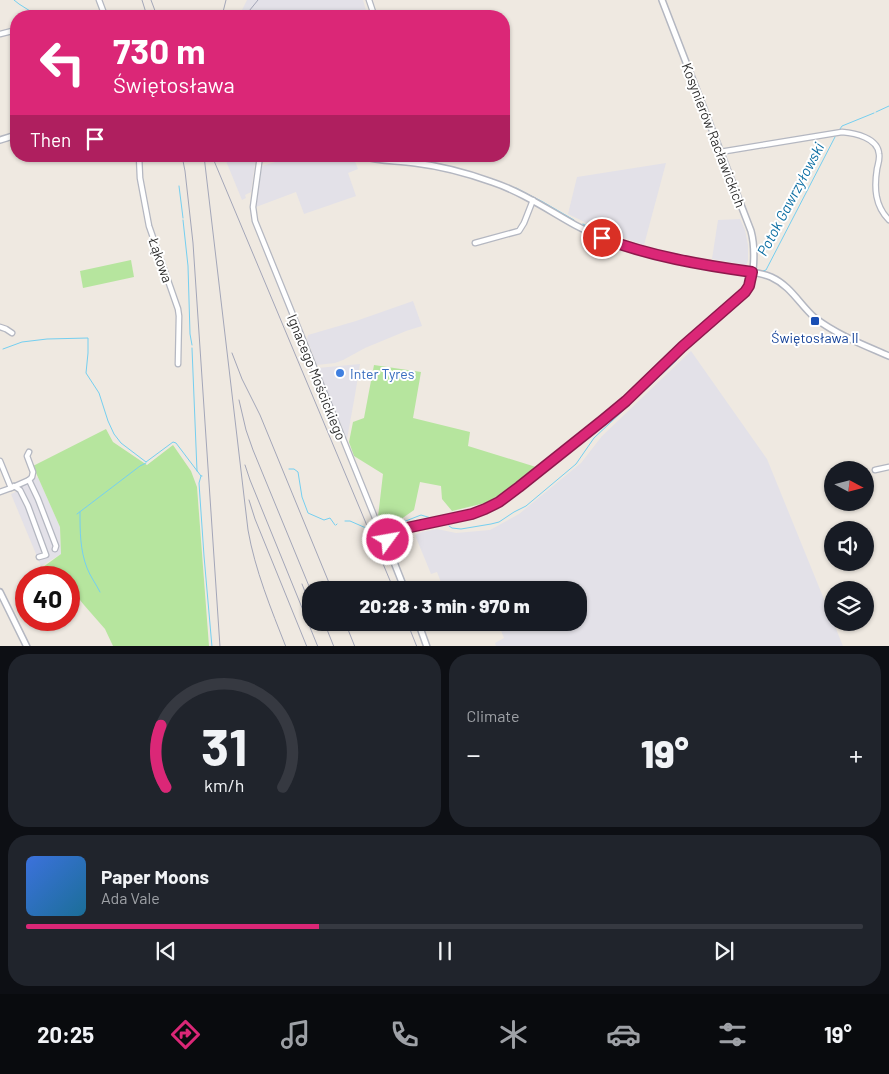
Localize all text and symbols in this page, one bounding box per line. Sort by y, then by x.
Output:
text: 730 m [113,29,205,71]
icon: left [30,30,95,95]
street label: Kosynierów Racławickich [679,60,749,210]
text: Świętosława [113,71,235,97]
icon: arrive [81,125,109,153]
text: Then [30,128,71,151]
water label: Potok Gawrzyłowski [753,139,828,259]
pin [581,217,623,259]
icon: arrive [588,224,616,252]
street label: Łąkowa [145,234,177,285]
street label: Ignacego Mościckiego [284,312,350,442]
marker: Świętosława II [809,315,821,327]
place label: Świętosława II [771,329,859,346]
place label: Inter Tyres [350,365,415,382]
marker: Inter Tyres [334,367,346,379]
north arrow [824,461,874,511]
map controls [824,461,874,631]
position arrow [361,513,413,565]
button: sound [824,521,874,571]
speed limit sign: 40 [15,566,80,631]
button: layers [824,581,874,631]
text: 20:28 · 3 min · 970 m [359,594,530,617]
text: Climate [467,706,519,725]
text: 31 [201,714,247,776]
text: 19° [641,730,689,776]
text: − [467,737,481,771]
text: + [849,737,863,771]
text: km/h [204,774,244,796]
text: Paper Moons [101,865,209,888]
text: Ada Vale [101,888,160,907]
icon: previous [152,937,180,965]
icon: pause [431,937,459,965]
icon: next [710,937,738,965]
icon: directions [168,1017,203,1052]
icon: music [278,1017,313,1052]
icon: phone [387,1017,422,1052]
icon: climate [496,1017,531,1052]
icon: car [606,1017,641,1052]
icon: filters [715,1017,750,1052]
text: 20:25 [37,1021,94,1047]
text: 19° [824,1021,852,1047]

